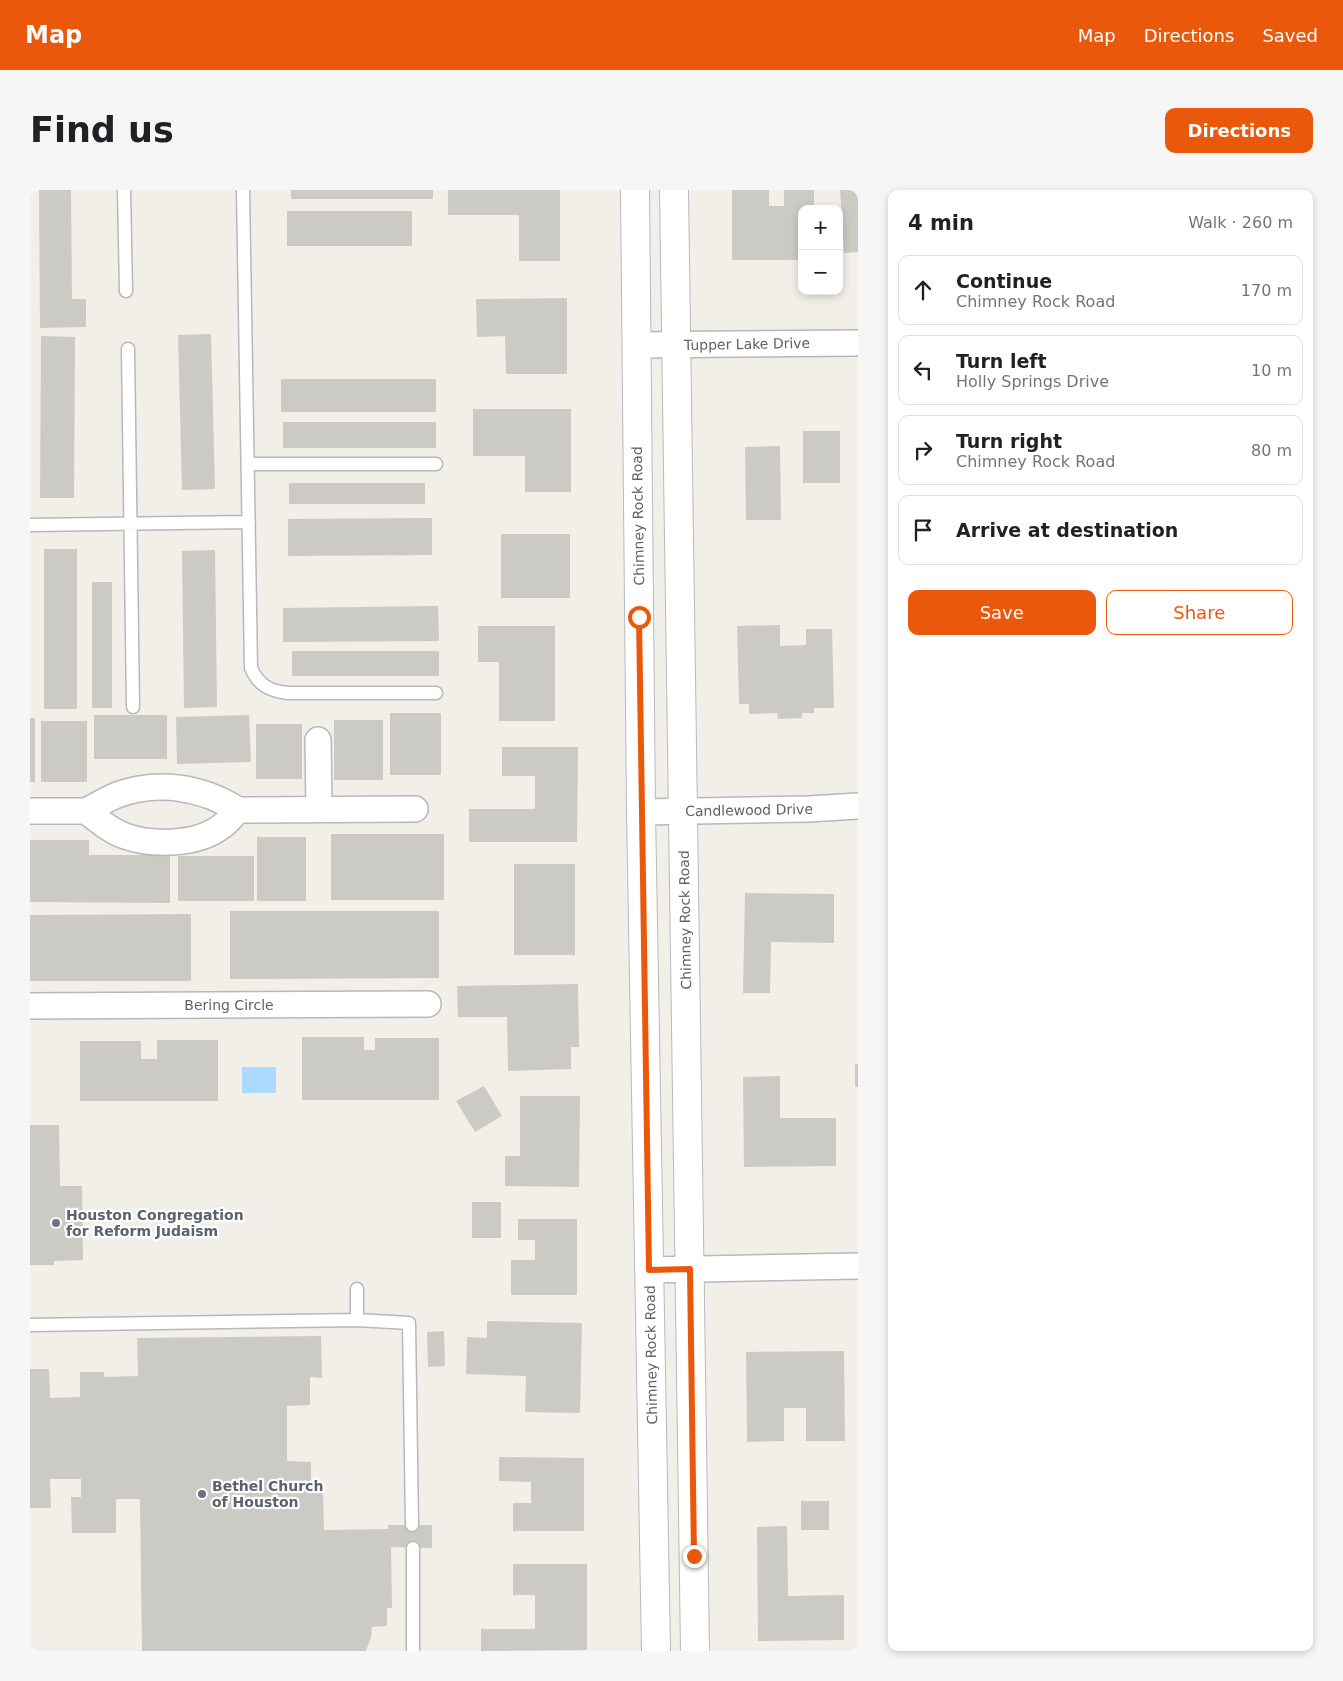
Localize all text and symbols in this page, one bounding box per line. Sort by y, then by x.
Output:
text: Map [25,21,82,49]
text: Map [1078,25,1116,46]
text: Directions [1144,25,1234,46]
text: Saved [1262,25,1318,46]
button: Directions [1165,108,1313,153]
text: Find us [30,110,174,150]
map controls [798,205,843,295]
button: + [798,205,843,250]
text: 4 min [908,211,974,235]
text: Walk · 260 m [1188,213,1293,232]
button: − [798,250,843,295]
text: Continue [956,270,1052,292]
icon: ahead [909,276,937,304]
text: 170 m [1241,281,1292,300]
text: Chimney Rock Road [956,292,1115,311]
street label: Tupper Lake Drive [683,335,810,353]
text: Turn left [956,350,1047,372]
icon: left [909,356,937,384]
text: 10 m [1251,361,1292,380]
text: Holly Springs Drive [956,372,1109,391]
text: Turn right [956,430,1062,452]
icon: right [909,436,937,464]
text: 80 m [1251,441,1292,460]
street label: Chimney Rock Road [629,446,647,586]
text: Chimney Rock Road [956,452,1115,471]
icon: arrive [909,516,937,544]
text: Arrive at destination [956,519,1178,541]
button: Save [908,590,1096,635]
button: Share [1106,590,1293,635]
route start [628,606,651,629]
street label: Candlewood Drive [685,801,813,819]
street label: Chimney Rock Road [676,850,694,990]
street label: Bering Circle [184,997,274,1013]
place label: Houston Congregation for Reform Judaism [66,1207,244,1239]
marker: Houston Congregation for Reform Judaism [50,1217,62,1229]
street label: Chimney Rock Road [642,1285,660,1425]
place label: Bethel Church of Houston [212,1478,323,1510]
marker: Bethel Church of Houston [196,1488,208,1500]
route end [683,1545,706,1568]

